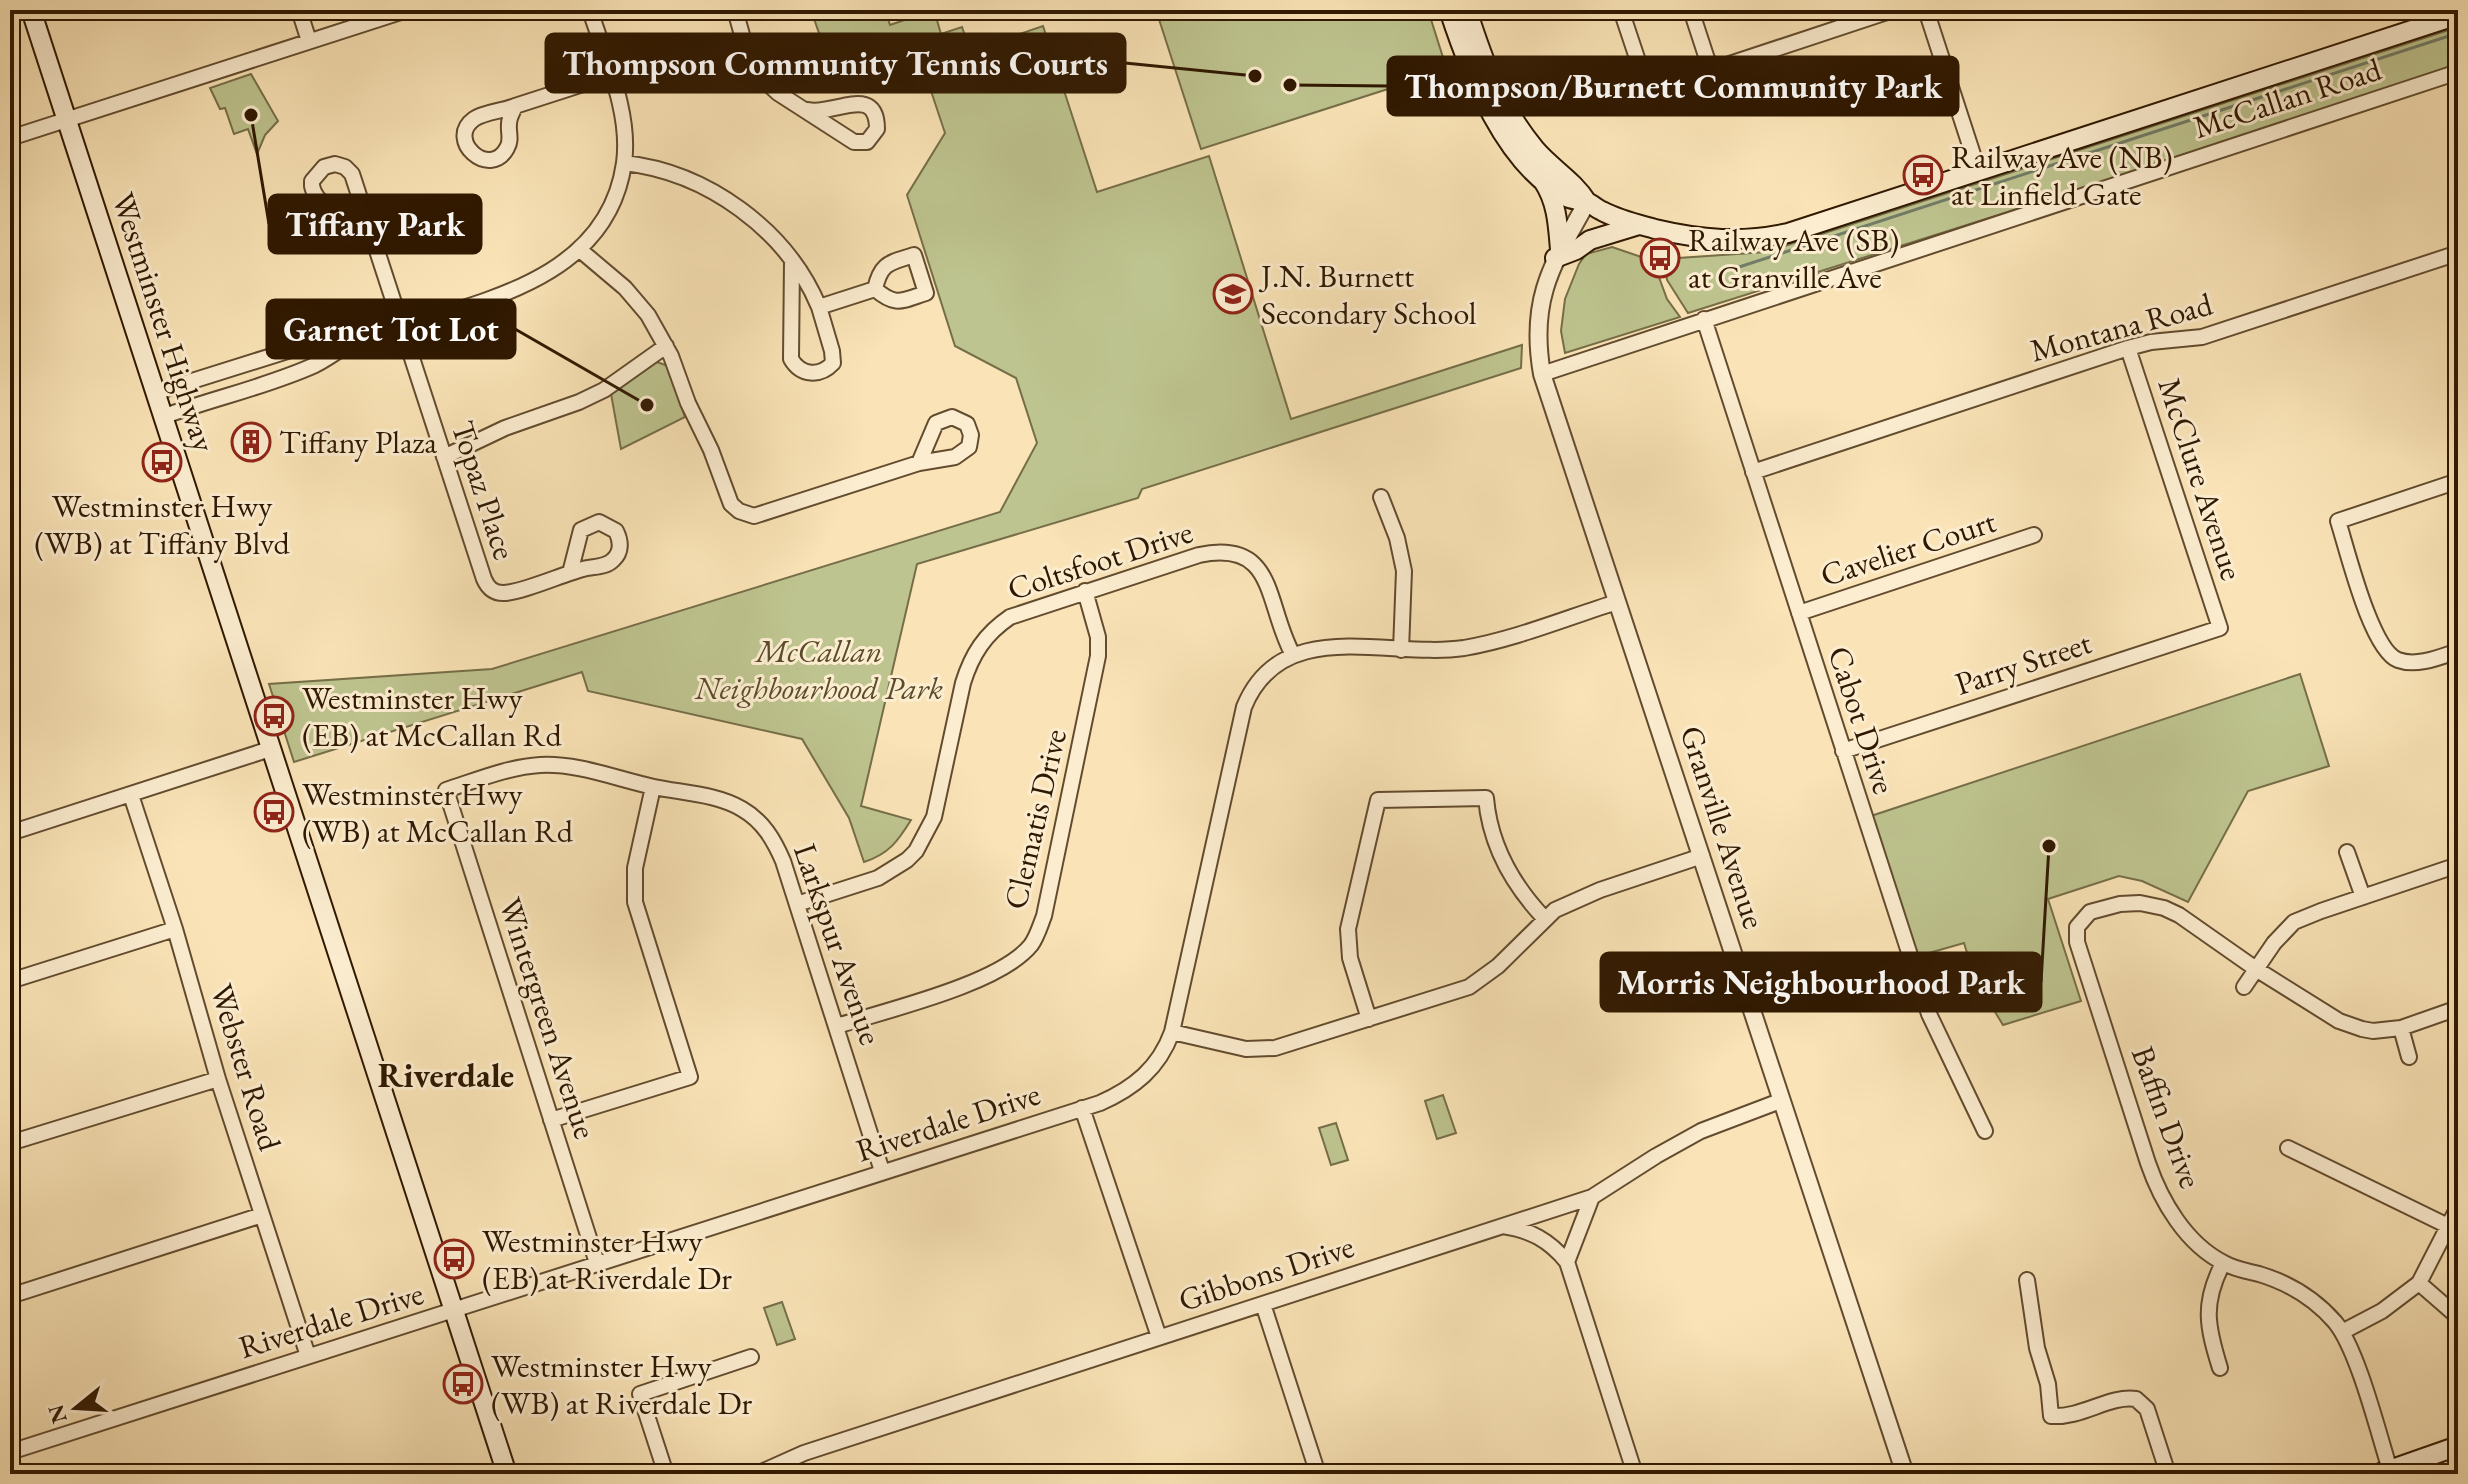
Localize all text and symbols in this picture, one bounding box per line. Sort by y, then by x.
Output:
callout: Thompson Community Tennis Courts [546,34,1125,92]
text: Thompson Community Tennis Courts [562,41,1108,85]
street label: McCallan Road [2188,48,2387,148]
callout: Thompson/Burnett Community Park [1388,57,1958,115]
text: Thompson/Burnett Community Park [1404,64,1942,108]
place label: Railway Ave (NB) at Linfield Gate [1951,136,2173,215]
bus stop icon: Railway Ave (NB) at Linfield Gate [1902,154,1944,196]
street label: Westminster Highway [102,187,226,458]
callout: Tiffany Park [269,195,481,253]
text: Tiffany Park [285,202,465,246]
place label: Railway Ave (SB) at Granville Ave [1688,219,1899,298]
bus stop icon: Railway Ave (SB) at Granville Ave [1639,237,1681,279]
place label: J.N. Burnett Secondary School [1258,255,1477,334]
school or university icon: J.N. Burnett Secondary School [1212,273,1254,315]
street label: Montana Road [2025,282,2217,371]
callout: Garnet Tot Lot [267,300,515,358]
text: Garnet Tot Lot [283,307,499,351]
street label: McClure Avenue [2149,373,2253,585]
street label: Topaz Place [442,415,526,565]
building icon: Tiffany Plaza [230,421,272,463]
place label: Tiffany Plaza [279,421,437,463]
bus stop icon: Westminster Hwy (WB) at Tiffany Blvd [141,441,183,483]
place label: Westminster Hwy (WB) at Tiffany Blvd [34,485,291,564]
street label: Cavelier Court [1815,500,2001,596]
street label: Coltsfoot Drive [1002,510,1198,610]
street label: Parry Street [1949,621,2097,705]
park label: McCallan Neighbourhood Park [694,630,944,709]
street label: Cabot Drive [1818,641,1906,799]
place label: Westminster Hwy (EB) at McCallan Rd [302,677,563,756]
bus stop icon: Westminster Hwy (EB) at McCallan Rd [253,695,295,737]
street label: Granville Avenue [1670,720,1776,934]
street label: Clematis Drive [994,725,1076,913]
place label: Westminster Hwy (WB) at McCallan Rd [302,773,574,852]
bus stop icon: Westminster Hwy (WB) at McCallan Rd [253,791,295,833]
street label: Larkspur Avenue [784,838,892,1050]
street label: Wintergreen Avenue [489,892,607,1144]
callout: Morris Neighbourhood Park [1601,953,2041,1011]
text: Morris Neighbourhood Park [1617,960,2026,1004]
street label: Webster Road [201,979,291,1156]
street label: Baffin Drive [2122,1040,2212,1194]
district label: Riverdale [378,1053,514,1097]
street label: Riverdale Drive [851,1073,1045,1171]
place label: Westminster Hwy (EB) at Riverdale Dr [482,1220,732,1299]
street label: Gibbons Drive [1173,1225,1359,1321]
bus stop icon: Westminster Hwy (EB) at Riverdale Dr [433,1238,475,1280]
street label: Riverdale Drive [234,1272,428,1368]
place label: Westminster Hwy (WB) at Riverdale Dr [491,1345,753,1424]
bus stop icon: Westminster Hwy (WB) at Riverdale Dr [442,1363,484,1405]
north arrow [36,1368,116,1448]
text: N [41,1401,74,1427]

